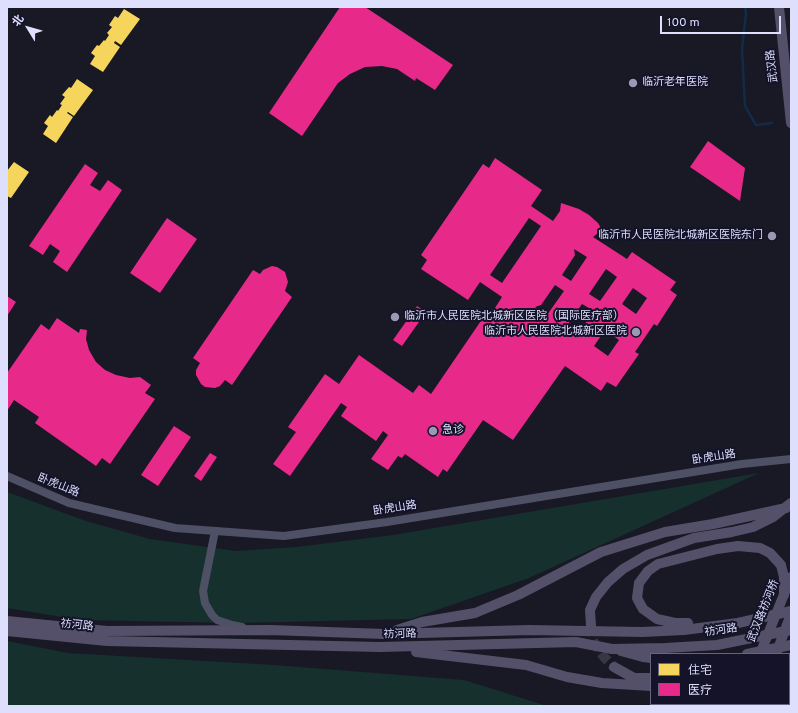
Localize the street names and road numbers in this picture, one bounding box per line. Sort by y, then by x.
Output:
street label: 武汉路 [765,49,781,83]
street label: 卧虎山路 [691,448,737,468]
street label: 卧虎山路 [35,472,81,500]
street label: 卧虎山路 [372,499,418,519]
street label: 武汉路祊河桥 [746,578,782,644]
street label: 祊河路 [60,618,94,634]
street label: 祊河路 [704,622,738,640]
street label: 祊河路 [383,628,417,642]

